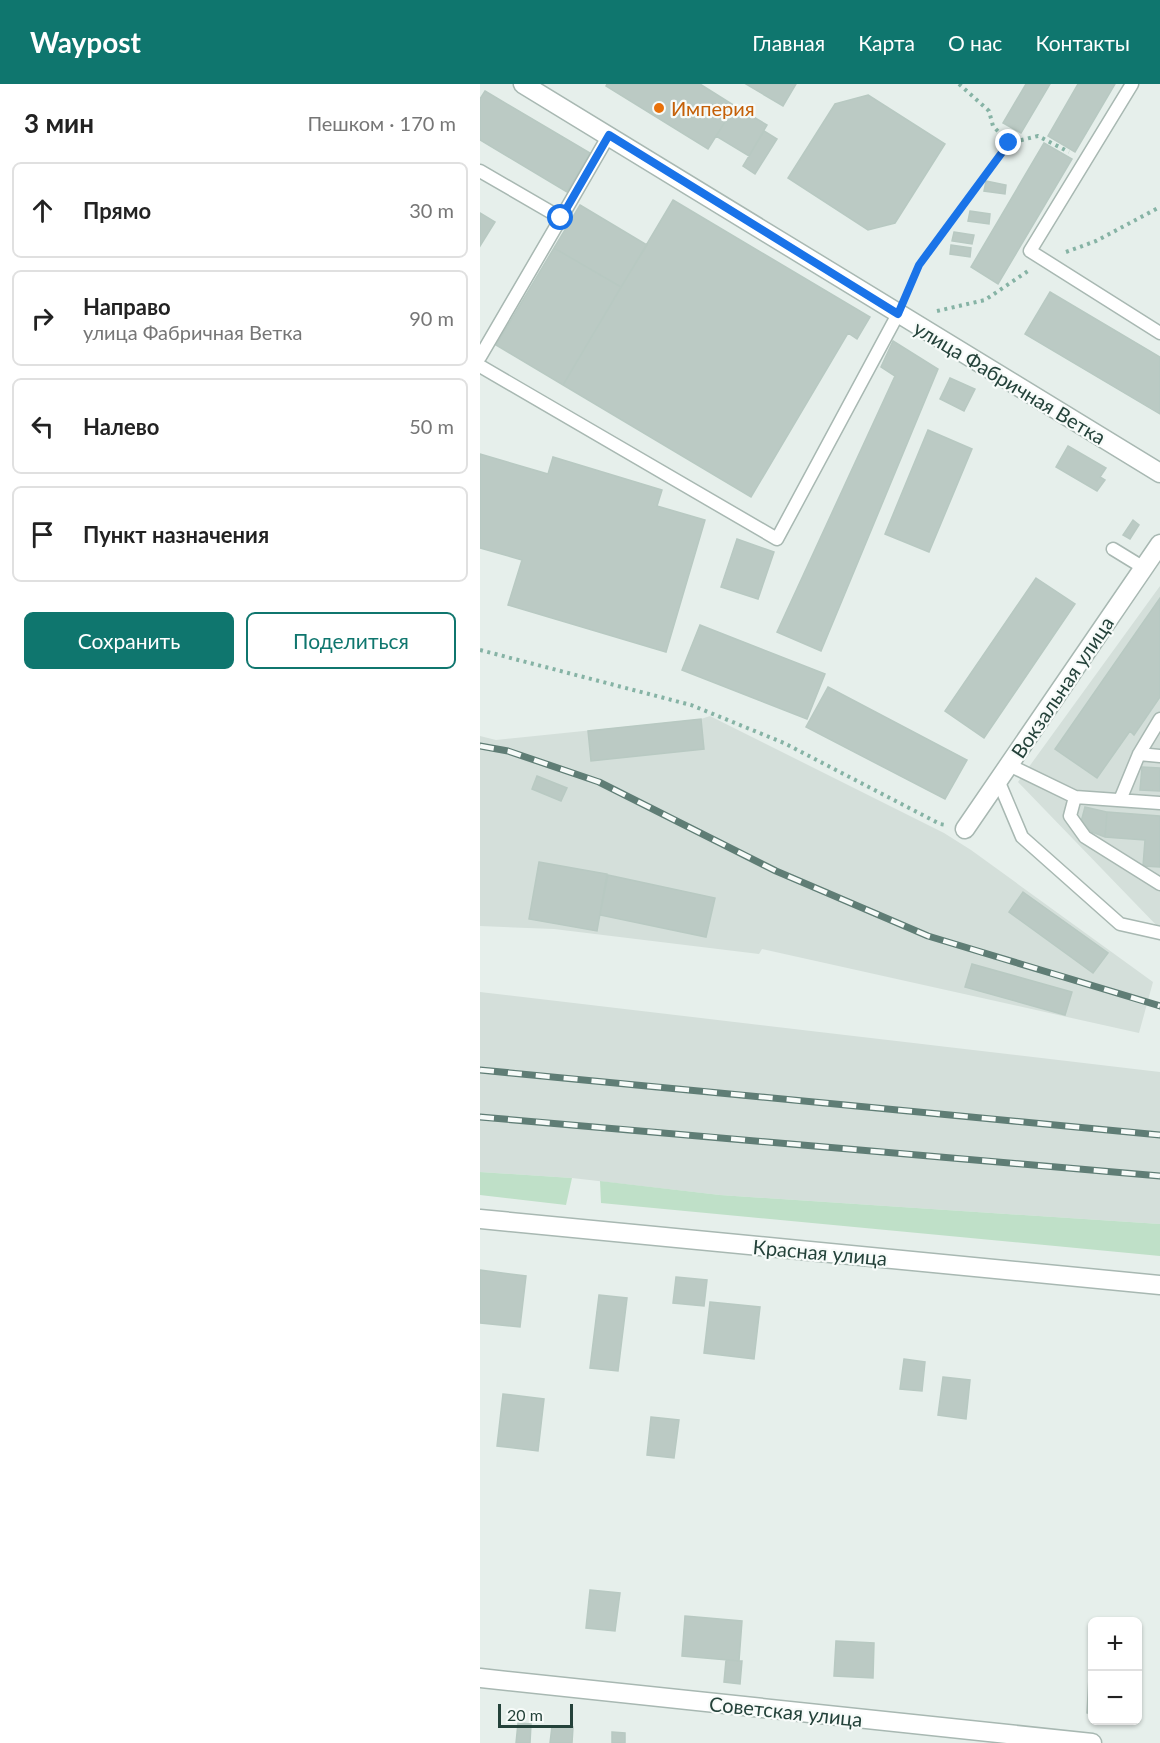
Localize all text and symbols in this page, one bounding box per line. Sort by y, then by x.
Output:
text: Waypost [30,25,141,59]
text: Главная [752,30,825,55]
text: Карта [858,30,915,55]
text: О нас [948,30,1002,55]
text: Контакты [1035,30,1130,55]
place label: Империя [671,96,755,120]
marker: Империя [652,101,666,115]
text: 3 мин [24,107,94,139]
text: Пешком · 170 m [307,111,456,135]
route end [995,129,1021,155]
icon: ahead [26,194,59,227]
text: Прямо [83,197,151,224]
text: 30 m [409,198,454,222]
route start [547,204,573,230]
text: Направо [83,293,171,320]
icon: right [26,302,59,335]
text: 90 m [409,306,454,330]
street label: улица Фабричная Ветка [910,315,1110,449]
text: улица Фабричная Ветка [83,320,303,344]
icon: left [26,410,59,443]
text: Налево [83,413,159,440]
text: 50 m [409,414,454,438]
icon: arrive [26,518,59,551]
text: Пункт назначения [83,521,269,548]
button: Сохранить [24,612,234,669]
button: Поделиться [246,612,456,669]
street label: Вокзальная улица [1006,612,1118,762]
street label: Красная улица [752,1234,888,1270]
map controls [1088,1617,1142,1725]
button: + [1088,1617,1142,1671]
button: − [1088,1671,1142,1725]
street label: Советская улица [708,1691,864,1731]
scale bar [498,1701,573,1728]
text: 20 m [507,1705,543,1724]

